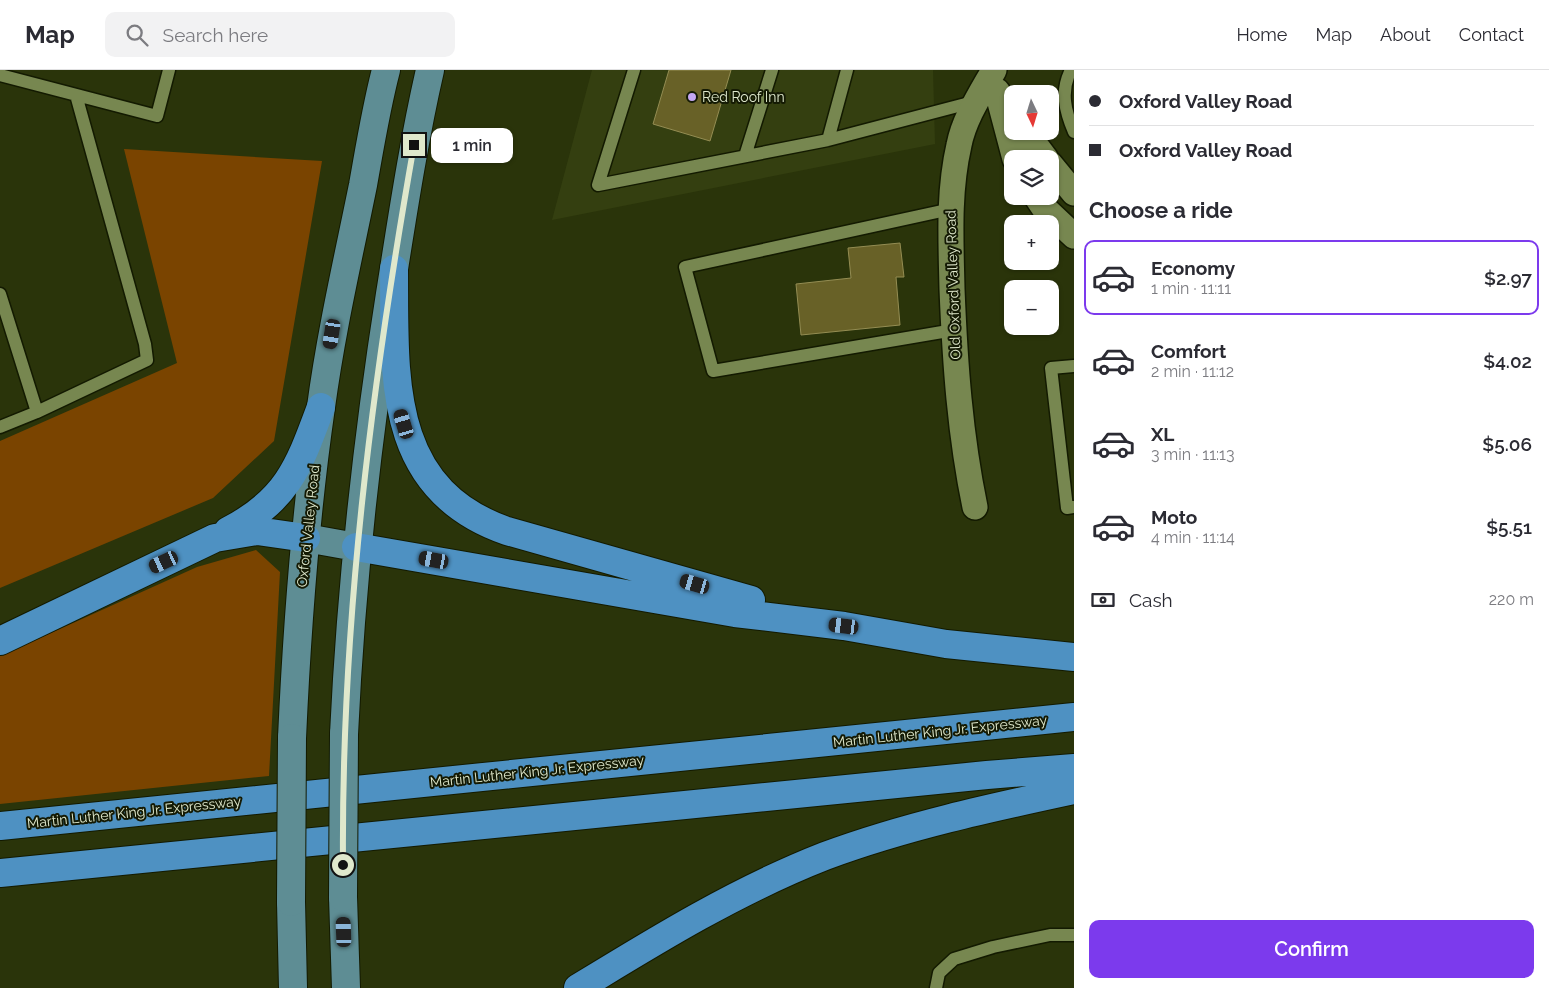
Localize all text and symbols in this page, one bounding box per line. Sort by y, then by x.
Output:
search box [105,12,455,57]
text: Map [25,20,75,49]
icon: search [123,21,151,49]
text: Search here [163,24,268,46]
text: Home [1236,24,1287,45]
text: Map [1315,24,1352,45]
text: About [1380,24,1431,45]
text: Contact [1459,24,1524,45]
north arrow [1004,85,1059,140]
map controls [1004,85,1059,335]
place label: Red Roof Inn [702,89,785,105]
text: Oxford Valley Road [1119,90,1292,112]
marker: Red Roof Inn [686,91,698,103]
callout: 1 min [432,128,514,162]
route end [403,134,425,156]
text: 1 min [452,136,492,155]
text: Oxford Valley Road [1119,139,1292,161]
button: layers [1004,150,1059,205]
text: Choose a ride [1089,197,1233,223]
street label: Old Oxford Valley Road [942,210,964,360]
button: + [1004,215,1059,270]
icon: car [1091,255,1136,300]
text: Economy [1151,257,1235,279]
text: $2.97 [1484,267,1532,289]
text: 1 min · 11:11 [1151,279,1231,298]
button: − [1004,280,1059,335]
car [322,318,341,350]
icon: car [1091,338,1136,383]
text: Comfort [1151,340,1226,362]
text: $4.02 [1483,350,1532,372]
text: 2 min · 11:12 [1151,362,1234,381]
car [392,407,415,441]
icon: car [1091,421,1136,466]
text: XL [1151,423,1174,445]
text: $5.06 [1482,433,1532,455]
text: 3 min · 11:13 [1151,445,1234,464]
street label: Oxford Valley Road [294,464,322,588]
icon: car [1091,504,1136,549]
text: Moto [1151,506,1197,528]
text: $5.51 [1486,516,1532,538]
text: 4 min · 11:14 [1151,528,1235,547]
car [147,549,180,575]
car [417,550,450,570]
car [678,573,711,595]
icon: cash [1089,586,1117,614]
text: Cash [1129,589,1173,611]
text: 220 m [1489,590,1534,609]
car [828,617,859,635]
street label: Martin Luther King Jr. Expressway [832,712,1048,750]
street label: Martin Luther King Jr. Expressway [429,752,645,790]
street label: Martin Luther King Jr. Expressway [26,793,242,831]
route start [332,854,354,876]
car [335,917,352,947]
button: Confirm [1089,920,1534,978]

